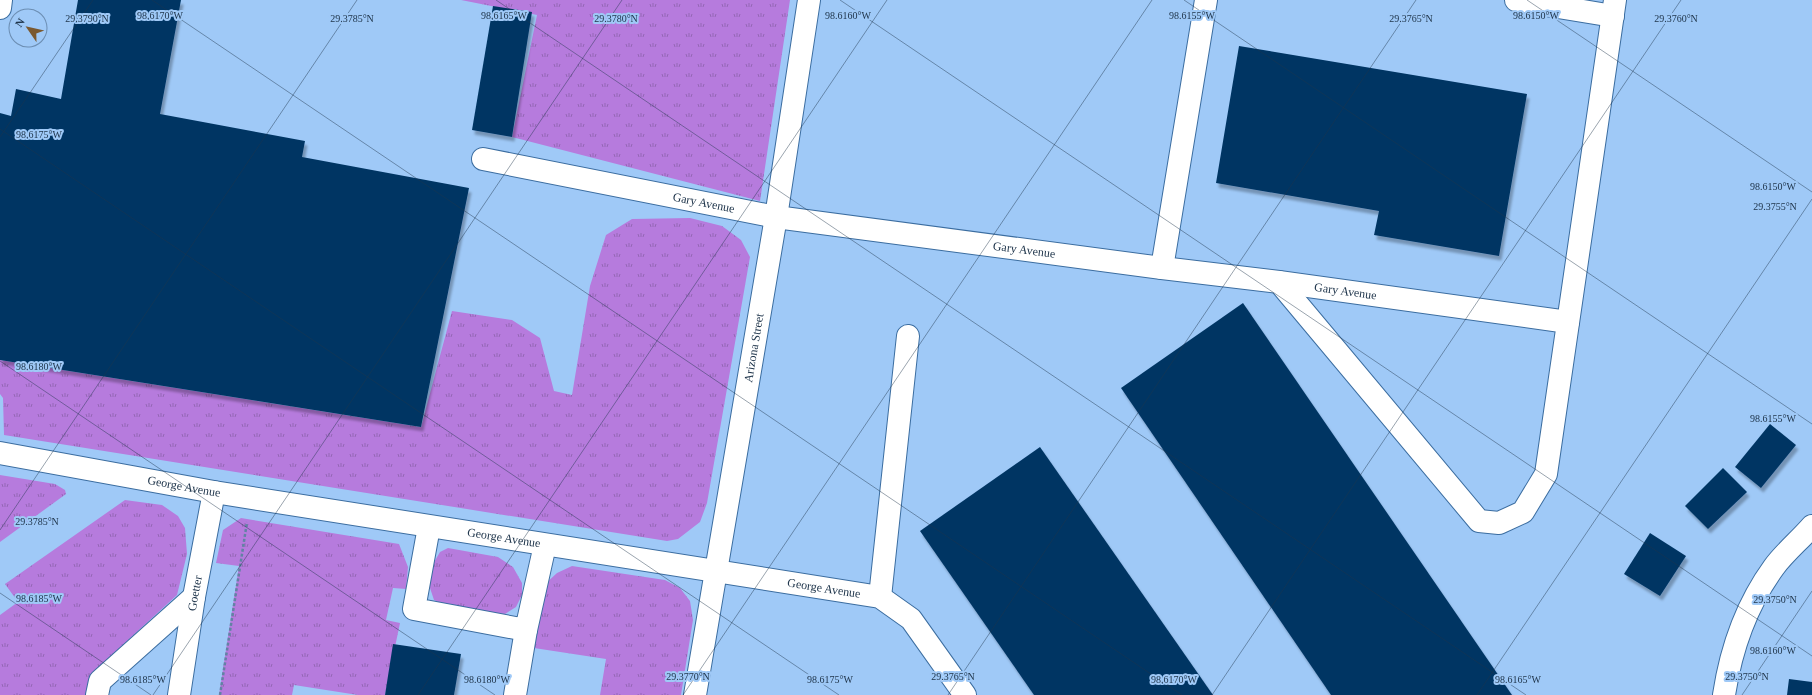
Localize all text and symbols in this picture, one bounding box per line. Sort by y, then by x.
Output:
north arrow [8,8,48,48]
text: 98.6170°W [137,10,184,21]
text: 98.6165°W [481,10,528,21]
text: 98.6160°W [825,10,872,21]
text: 98.6155°W [1169,10,1216,21]
text: 98.6150°W [1513,10,1560,21]
text: 29.3790°N [65,13,109,24]
text: 29.3785°N [330,13,374,24]
text: 29.3780°N [594,13,638,24]
text: 29.3765°N [1389,13,1433,24]
text: 29.3760°N [1654,13,1698,24]
text: N [13,16,27,29]
text: 98.6175°W [16,129,63,140]
text: 98.6150°W [1750,181,1797,192]
street label: Gary Avenue [672,190,736,216]
text: 29.3755°N [1753,201,1797,212]
street label: Gary Avenue [992,239,1056,261]
street label: Gary Avenue [1313,280,1378,302]
street label: Arizona Street [741,312,767,383]
text: 98.6180°W [16,361,63,372]
text: 98.6155°W [1750,413,1797,424]
street label: George Avenue [146,473,221,500]
text: 29.3785°N [15,516,59,527]
street label: George Avenue [466,525,541,550]
street label: Goetter [185,574,205,612]
street label: George Avenue [786,575,862,601]
text: 98.6185°W [16,593,63,604]
text: 29.3750°N [1753,594,1797,605]
text: 98.6160°W [1750,645,1797,656]
text: 29.3770°N [666,671,710,682]
text: 29.3765°N [931,671,975,682]
text: 29.3750°N [1725,671,1769,682]
text: 98.6185°W [120,674,167,685]
text: 98.6180°W [464,674,511,685]
text: 98.6175°W [807,674,854,685]
text: 98.6170°W [1151,674,1198,685]
text: 98.6165°W [1495,674,1542,685]

